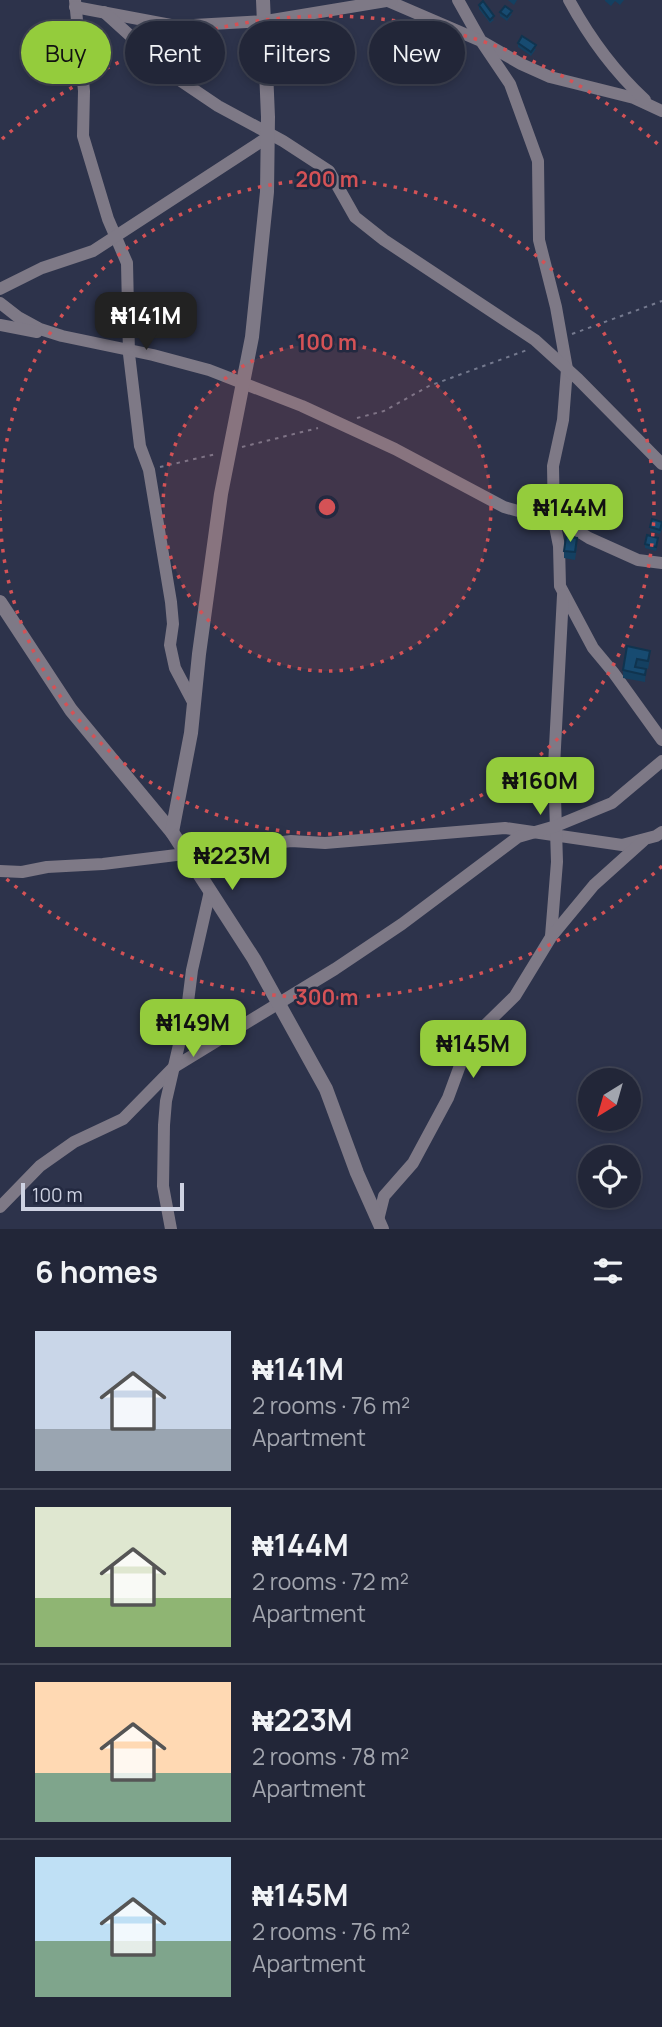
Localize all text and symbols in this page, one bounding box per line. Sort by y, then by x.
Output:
chip: Buy [21,21,111,84]
chip: Rent [125,21,225,84]
chip: Filters [239,21,355,84]
chip: New [369,21,465,84]
text: 200 m [295,165,359,193]
pin: ₦141M [97,292,195,352]
text: ₦141M [111,299,181,331]
text: 100 m [297,328,357,356]
pin: ₦144M [521,484,619,544]
text: ₦144M [533,491,607,523]
centre of rings [315,495,339,519]
pin: ₦160M [491,758,589,817]
text: ₦160M [502,764,578,796]
pin: ₦223M [183,832,281,892]
text: ₦223M [193,839,271,871]
text: 300 m [296,983,358,1011]
pin: ₦149M [144,1000,242,1059]
text: ₦149M [156,1006,230,1038]
pin: ₦145M [424,1020,522,1080]
text: ₦145M [436,1027,510,1059]
north arrow [578,1068,640,1130]
map controls [578,1068,641,1208]
button: locate [578,1145,641,1208]
scale bar [21,1180,184,1212]
text: 100 m [32,1182,83,1208]
text: 6 homes [35,1251,158,1292]
icon: filters [589,1252,627,1290]
text: ₦141M [252,1348,344,1389]
icon: home [91,1359,175,1443]
text: 2 rooms · 76 m² [252,1389,410,1421]
text: Apartment [252,1421,366,1453]
text: ₦144M [252,1524,349,1565]
icon: home [91,1535,175,1619]
text: 2 rooms · 72 m² [252,1565,409,1597]
text: Apartment [252,1597,366,1629]
text: ₦223M [252,1699,353,1740]
icon: home [91,1710,175,1794]
text: 2 rooms · 78 m² [252,1740,409,1772]
text: Apartment [252,1772,366,1804]
text: ₦145M [252,1874,348,1915]
icon: home [91,1885,175,1969]
text: 2 rooms · 76 m² [252,1915,410,1947]
text: Apartment [252,1947,366,1979]

